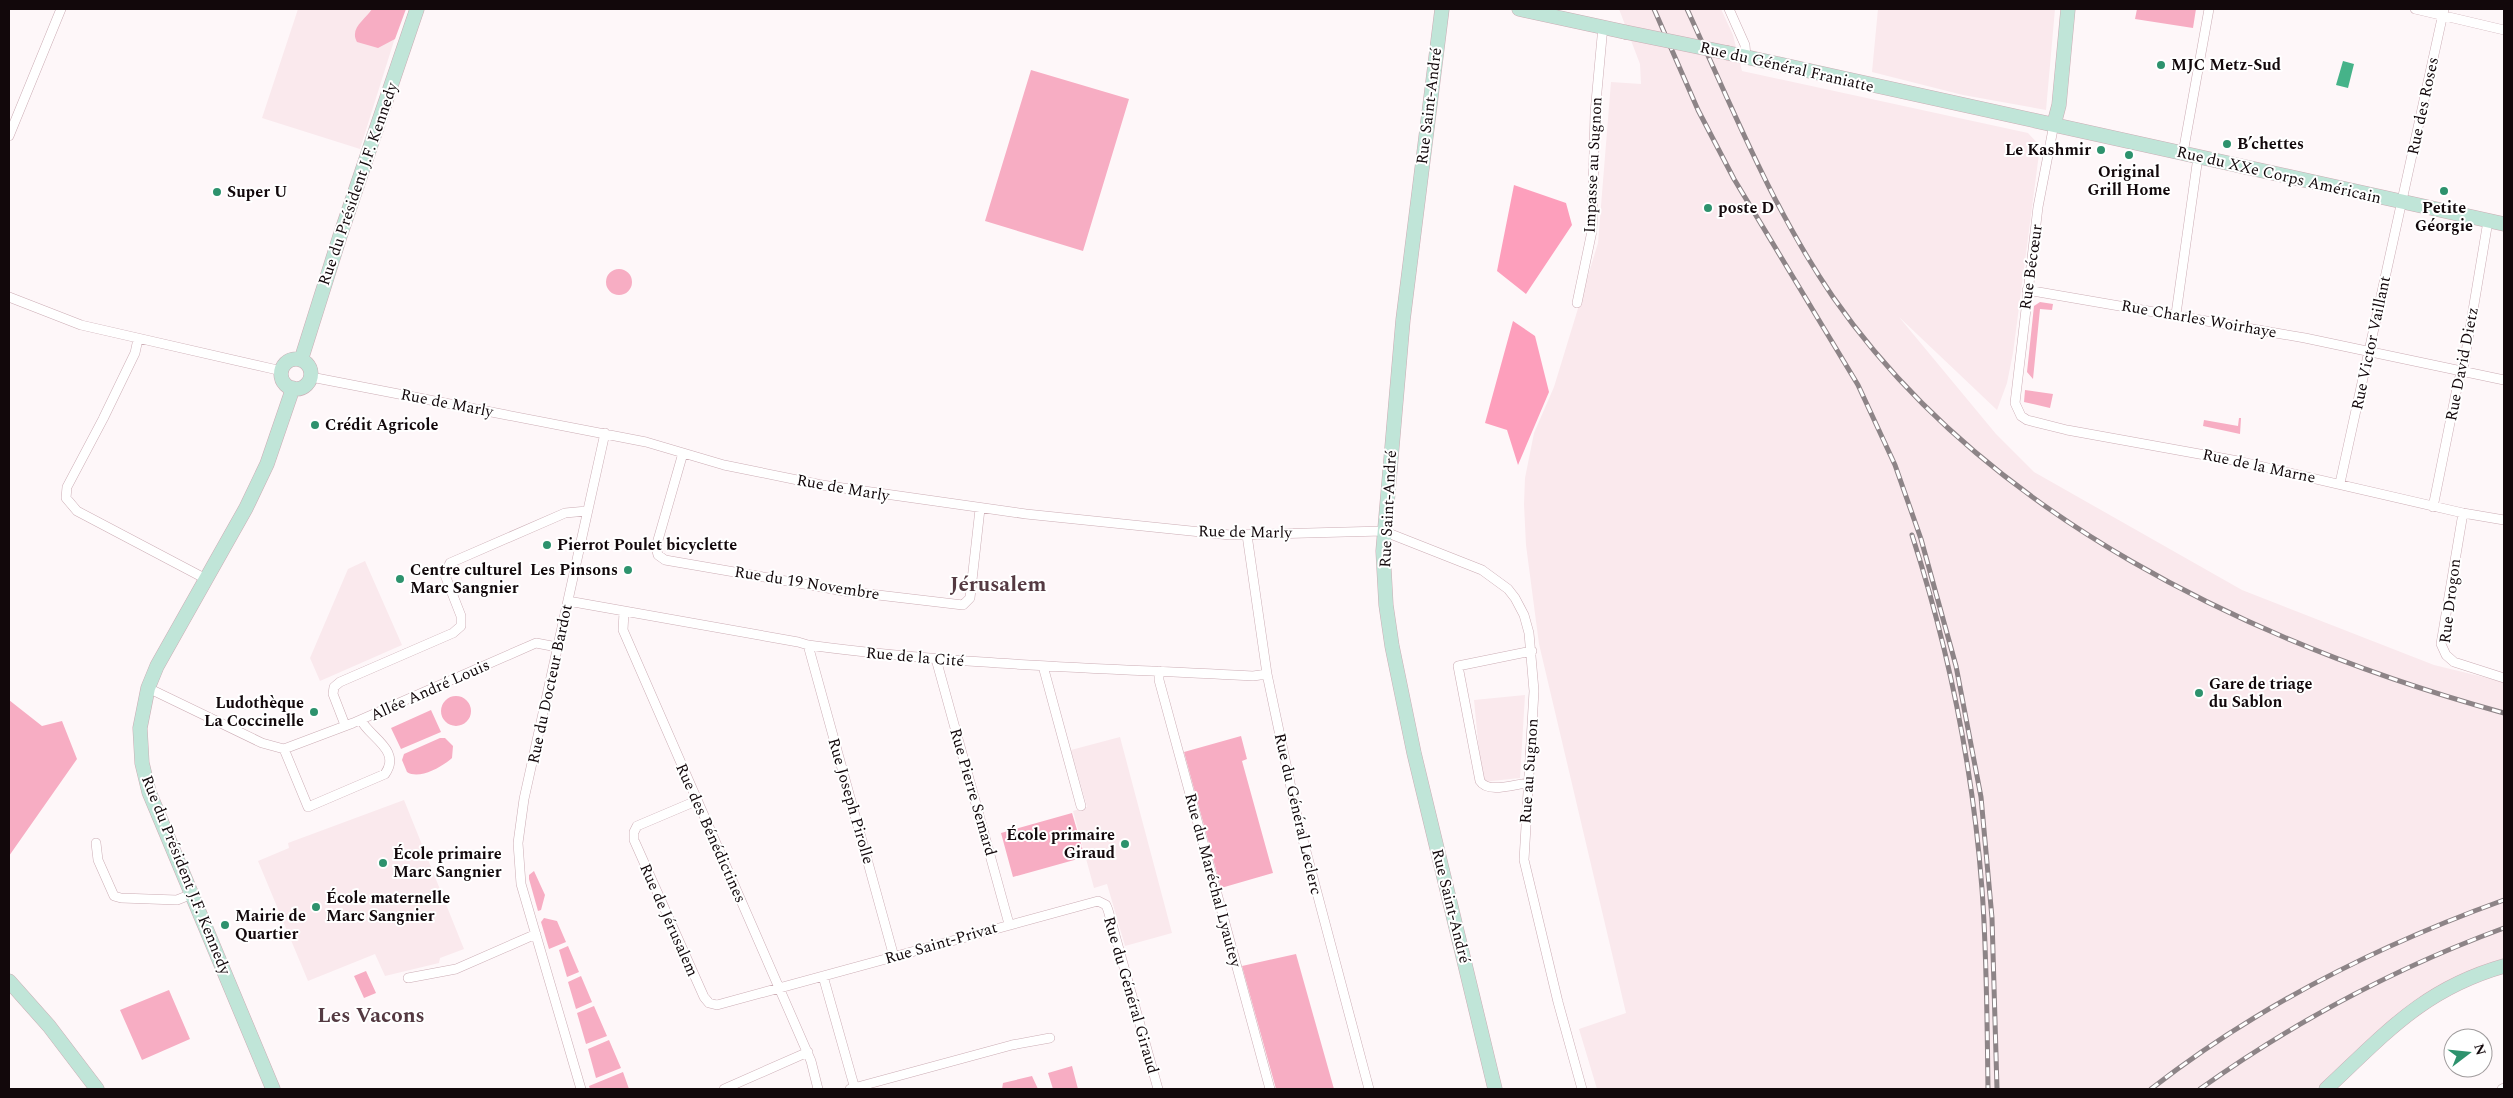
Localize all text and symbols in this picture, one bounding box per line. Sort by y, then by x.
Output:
street label: Rue du Général Franiatte [1698,35,1876,99]
street label: Rue Saint-André [1410,46,1448,166]
place label: MJC Metz-Sud [2171,53,2281,77]
street label: Rue des Roses [2401,55,2445,157]
marker: MJC Metz-Sud [2155,59,2167,71]
street label: Rue du Président J.F. Kennedy [312,78,404,289]
street label: Impasse au Sugnon [1577,96,1609,234]
place label: B’chettes [2237,132,2304,156]
place label: Le Kashmir [2005,138,2091,162]
marker: B’chettes [2221,138,2233,150]
street label: Rue du XXe Corps Américain [2174,140,2384,210]
marker: Le Kashmir [2095,144,2107,156]
marker: Original Grill Home [2123,149,2135,161]
place label: Original Grill Home [2087,160,2171,202]
place label: Super U [227,180,287,204]
marker: Petite Géorgie [2438,185,2450,197]
marker: Super U [211,186,223,198]
place label: poste D [1718,196,1774,220]
place label: Petite Géorgie [2415,196,2473,238]
marker: poste D [1702,202,1714,214]
street label: Rue Bécœur [2013,223,2049,311]
street label: Rue Victor Vaillant [2345,273,2397,412]
street label: Rue Charles Woirhaye [2119,294,2279,344]
street label: Rue David Dietz [2439,305,2485,423]
street label: Rue de Marly [399,382,497,424]
place label: Crédit Agricole [325,413,439,437]
marker: Crédit Agricole [309,419,321,431]
street label: Rue de la Marne [2200,442,2318,490]
street label: Rue Saint-André [1373,449,1403,568]
street label: Rue de Marly [795,468,893,508]
street label: Rue de Marly [1198,519,1293,545]
place label: Pierrot Poulet bicyclette [557,533,737,557]
marker: Pierrot Poulet bicyclette [541,539,553,551]
street label: Rue Drogon [2433,557,2467,645]
place label: Centre culturel Marc Sangnier [410,558,522,600]
place label: Les Pinsons [530,558,618,582]
street label: Rue du 19 Novembre [733,560,881,606]
marker: Les Pinsons [622,564,634,576]
district label: Jérusalem [950,569,1046,601]
marker: Centre culturel Marc Sangnier [394,573,406,585]
street label: Rue du Docteur Bardot [521,602,579,766]
street label: Rue de la Cité [865,641,965,673]
street label: Allée André Louis [366,653,494,727]
place label: Gare de triage du Sablon [2209,672,2313,714]
marker: Gare de triage du Sablon [2193,687,2205,699]
place label: Ludothèque La Coccinelle [204,691,304,733]
marker: Ludothèque La Coccinelle [308,706,320,718]
street label: Rue au Sugnon [1513,718,1545,824]
street label: Rue Pierre Semard [943,725,1003,859]
street label: Rue du Général Leclerc [1268,731,1328,897]
street label: Rue Joseph Pirolle [822,735,880,867]
street label: Rue des Bénédictines [669,759,753,907]
street label: Rue du Président J.F. Kennedy [135,772,238,980]
street label: Rue du Maréchal Lyautey [1178,790,1248,971]
place label: École primaire Giraud [1006,823,1115,865]
marker: École primaire Giraud [1119,838,1131,850]
place label: École primaire Marc Sangnier [393,842,502,884]
street label: Rue Saint-André [1425,846,1477,966]
marker: École primaire Marc Sangnier [377,857,389,869]
street label: Rue de Jérusalem [633,859,705,981]
place label: École maternelle Marc Sangnier [326,886,450,928]
marker: École maternelle Marc Sangnier [310,901,322,913]
place label: Mairie de Quartier [235,904,306,946]
street label: Rue du Général Giraud [1097,913,1165,1077]
street label: Rue Saint-Privat [882,915,1000,971]
marker: Mairie de Quartier [219,919,231,931]
district label: Les Vacons [317,1000,425,1032]
north arrow [2443,1028,2493,1078]
text: N [2468,1041,2492,1058]

